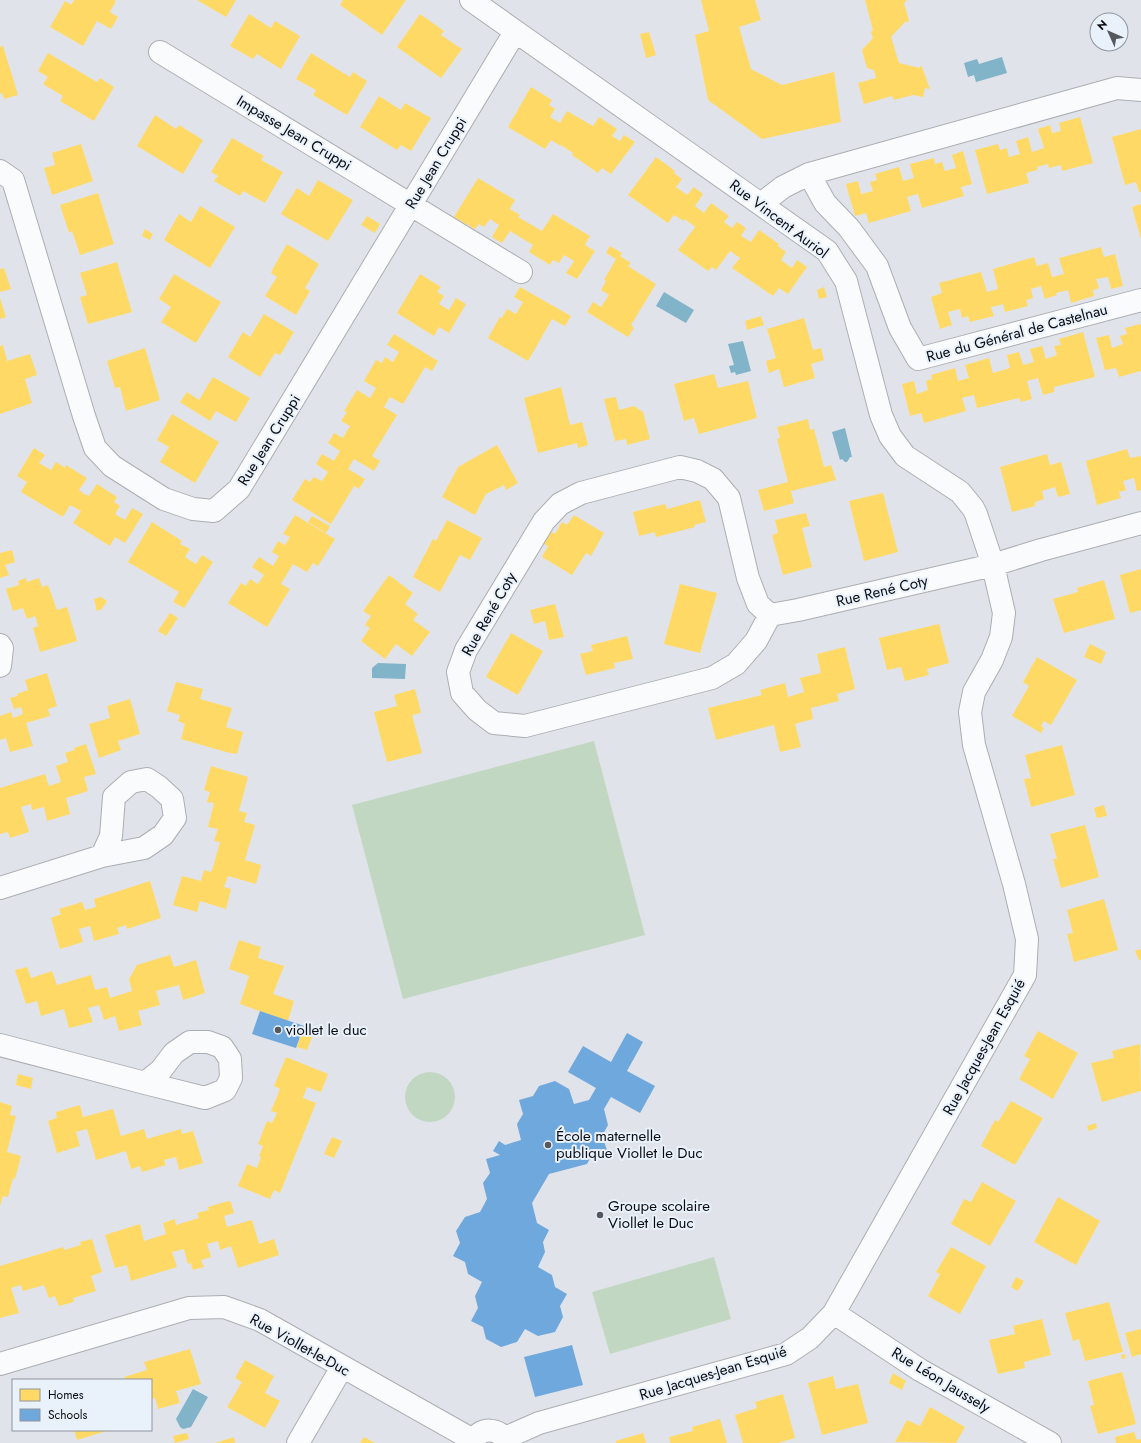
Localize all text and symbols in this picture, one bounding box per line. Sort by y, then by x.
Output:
north arrow [1089,12,1129,52]
text: N [1093,16,1111,34]
street label: Impasse Jean Cruppi [232,90,356,176]
street label: Rue Jean Cruppi [400,113,472,213]
street label: Rue Vincent Auriol [725,174,833,264]
street label: Rue du Général de Castelnau [924,298,1110,368]
street label: Rue Jean Cruppi [232,390,306,490]
street label: Rue René Coty [456,568,522,660]
street label: Rue René Coty [834,570,930,612]
street label: Rue Jacques-Jean Esquié [937,974,1031,1119]
place label: viollet le duc [286,1019,367,1041]
marker: viollet le duc [273,1025,283,1035]
place label: École maternelle publique Viollet le Duc [556,1125,703,1164]
marker: École maternelle publique Viollet le Duc [543,1140,553,1150]
place label: Groupe scolaire Viollet le Duc [608,1195,710,1234]
marker: Groupe scolaire Viollet le Duc [595,1210,605,1220]
street label: Rue Viollet-le-Duc [246,1308,354,1382]
street label: Rue Jacques-Jean Esquié [637,1340,790,1406]
street label: Rue Léon Jaussely [887,1342,995,1418]
legend [12,1379,152,1431]
text: Homes [48,1386,84,1404]
text: Schools [48,1406,87,1424]

